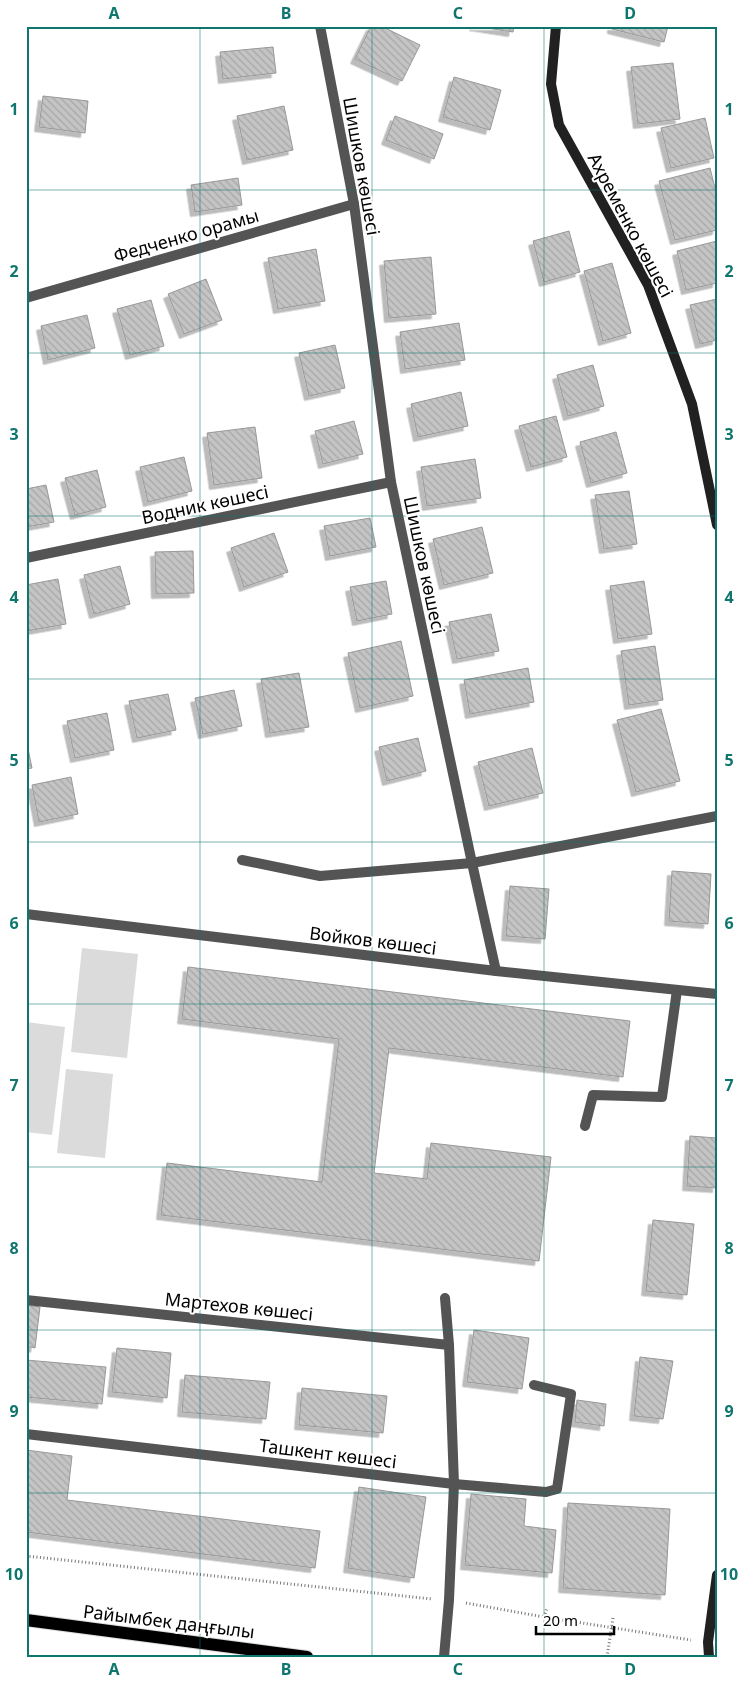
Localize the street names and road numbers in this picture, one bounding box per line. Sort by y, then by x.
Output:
street label: Шишков көшесі [338,95,386,237]
street label: Ахременко көшесі [583,148,679,302]
street label: Федченко орамы [111,203,261,267]
street label: Водник көшесі [139,479,271,529]
street label: Шишков көшесі [399,494,451,636]
street label: Войков көшесі [308,920,438,960]
street label: Мартехов көшесі [164,1286,314,1326]
street label: Ташкент көшесі [258,1433,398,1473]
street label: Райымбек даңғылы [82,1599,256,1643]

